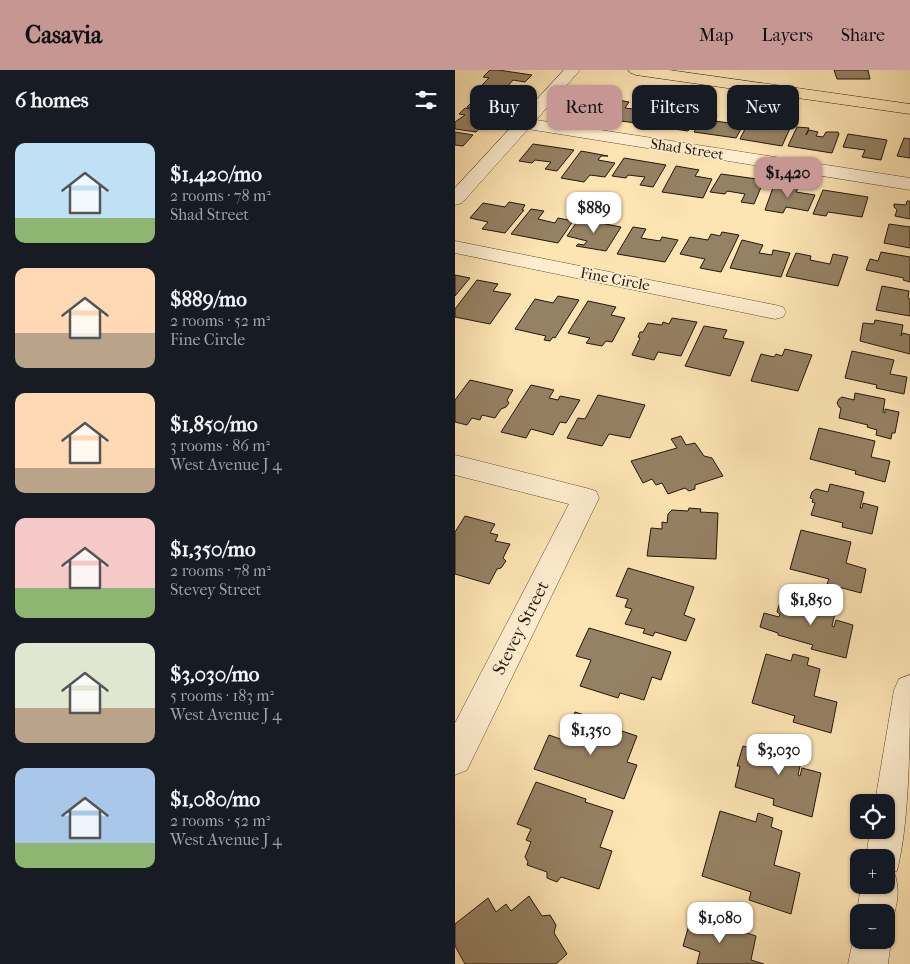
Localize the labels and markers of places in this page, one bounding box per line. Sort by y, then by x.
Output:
pin: $1,420 [747,156,829,199]
pin: $889 [564,191,624,234]
pin: $1,850 [770,584,852,626]
pin: $1,350 [550,714,632,756]
pin: $3,030 [738,734,820,776]
pin: $1,080 [679,902,761,944]

